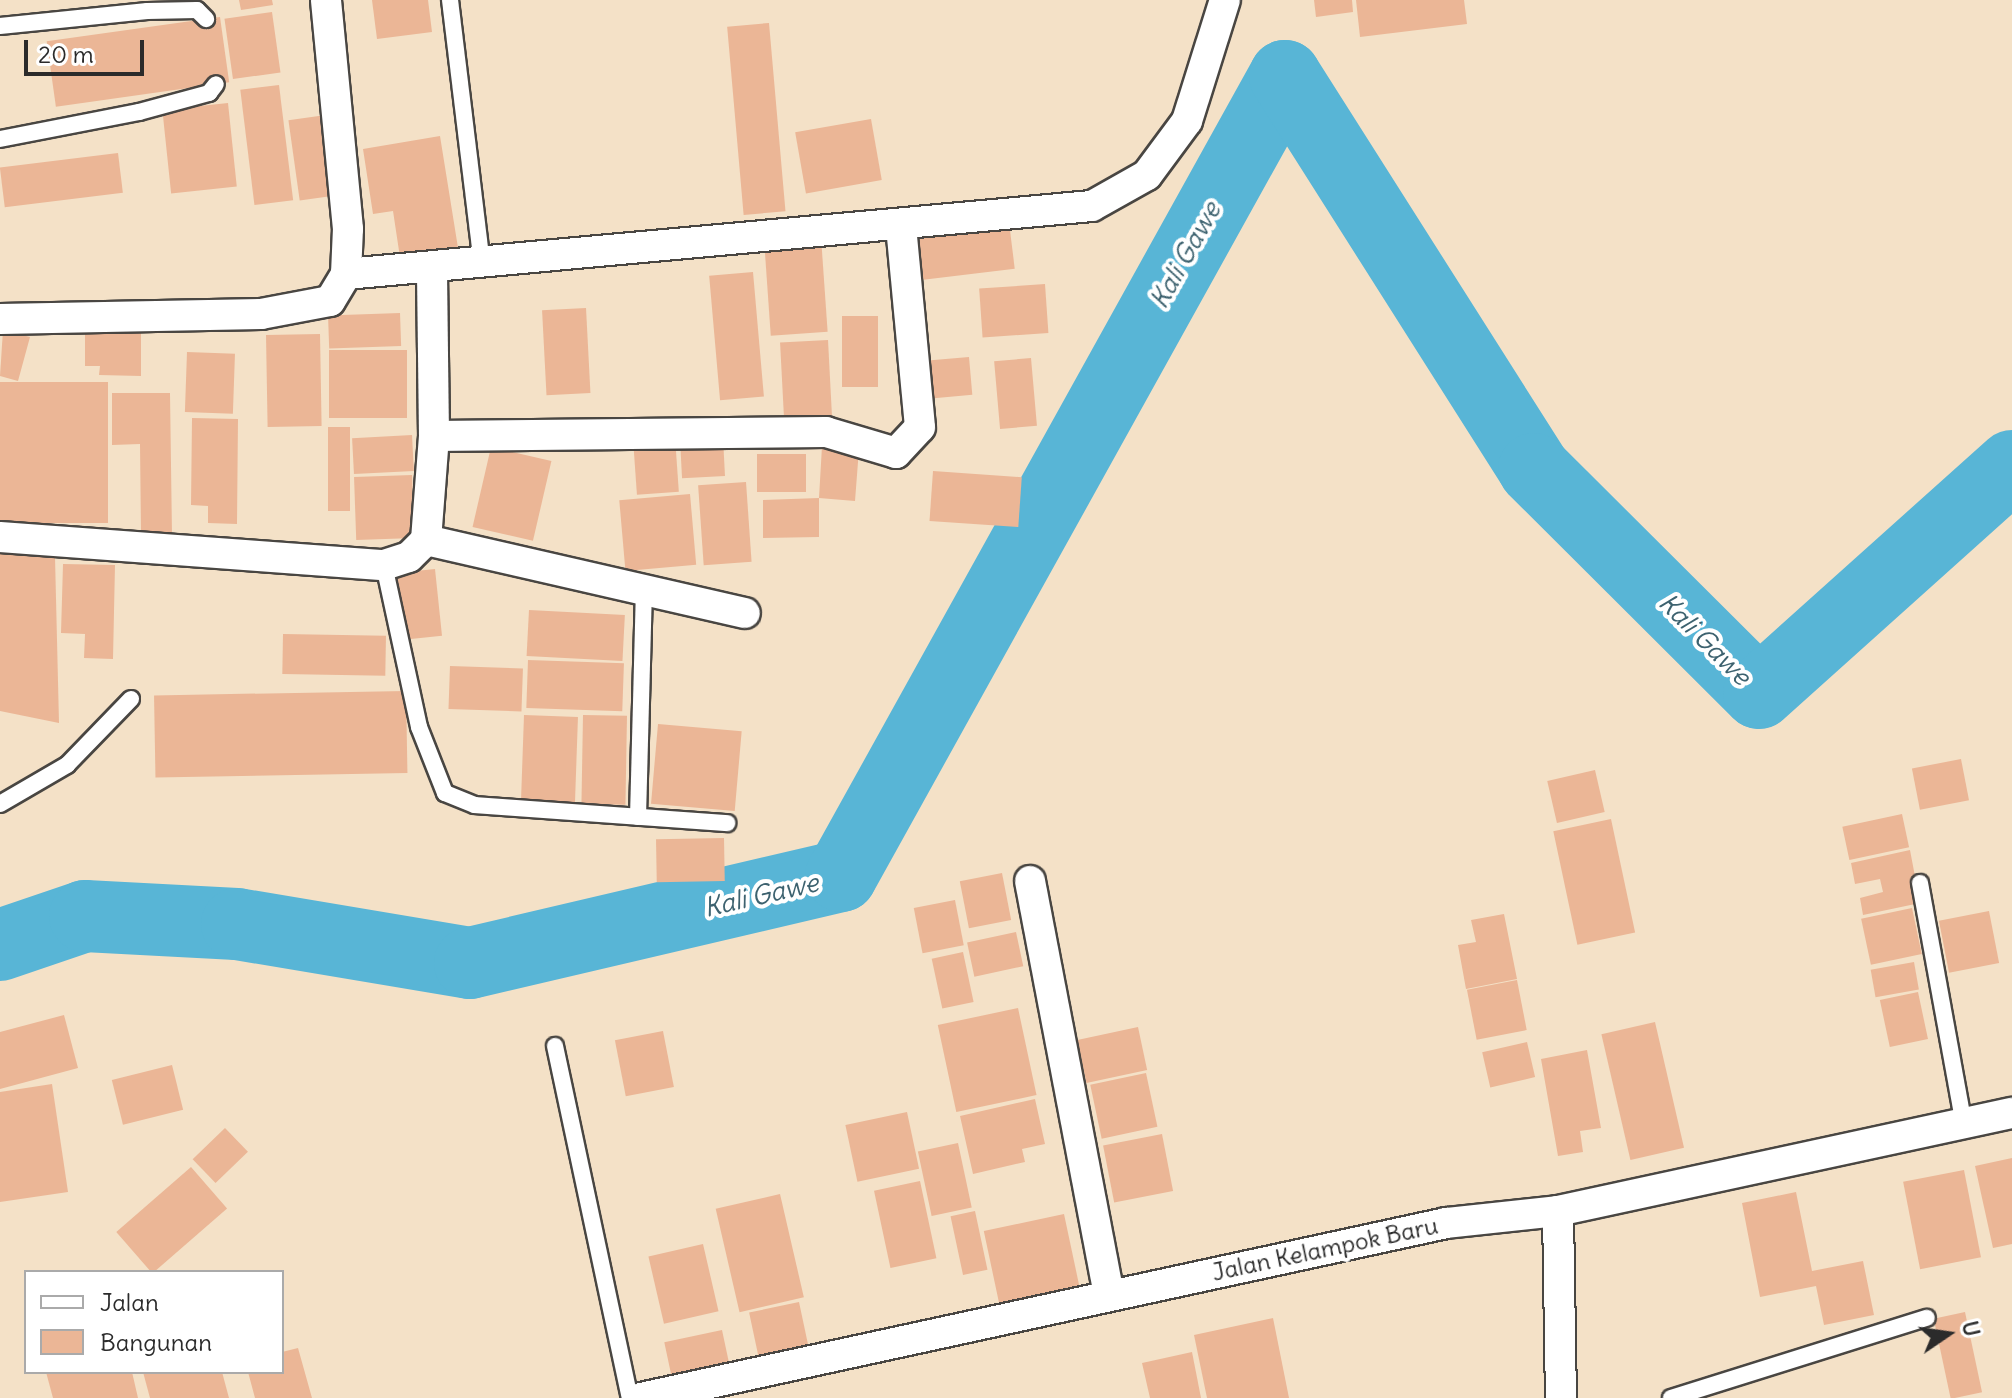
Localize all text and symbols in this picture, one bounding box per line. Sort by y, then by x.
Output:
scale bar [28,24,148,74]
text: 20 m [38,39,94,69]
water label: Kali Gawe [1143,196,1227,314]
water label: Kali Gawe [1653,587,1757,691]
water label: Kali Gawe [701,867,821,923]
street label: Jalan Kelampok Baru [1209,1211,1441,1287]
legend [24,1270,284,1374]
text: Jalan [100,1287,159,1317]
north arrow [1908,1294,1988,1374]
text: U [1956,1318,1987,1339]
text: Bangunan [100,1327,212,1357]

